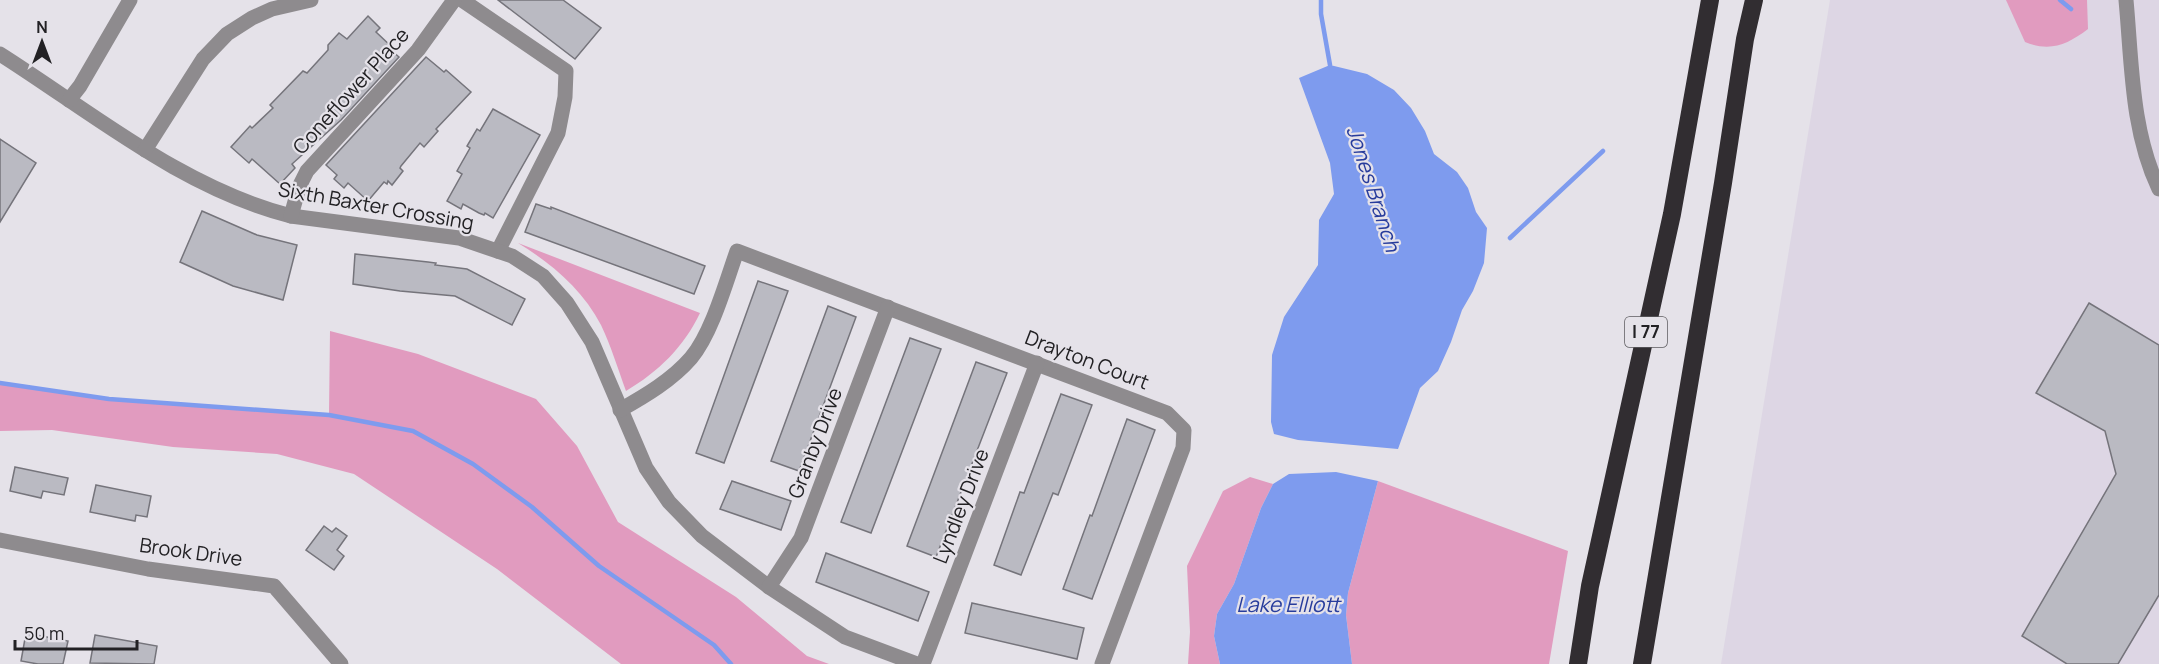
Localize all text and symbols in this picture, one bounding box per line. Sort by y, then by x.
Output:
north arrow [12,12,72,72]
text: N [36,16,48,38]
street label: Coneflower Place [286,22,415,160]
water label: Jones Branch [1341,122,1408,256]
street label: Sixth Baxter Crossing [276,175,476,236]
road number: I 77 [1625,317,1667,347]
street label: Drayton Court [1021,324,1153,396]
street label: Granby Drive [781,384,848,502]
street label: Lyndley Drive [926,445,995,567]
street label: Brook Drive [138,531,244,572]
water label: Lake Elliott [1236,590,1342,618]
scale bar [15,613,136,651]
text: 50 m [24,621,64,645]

